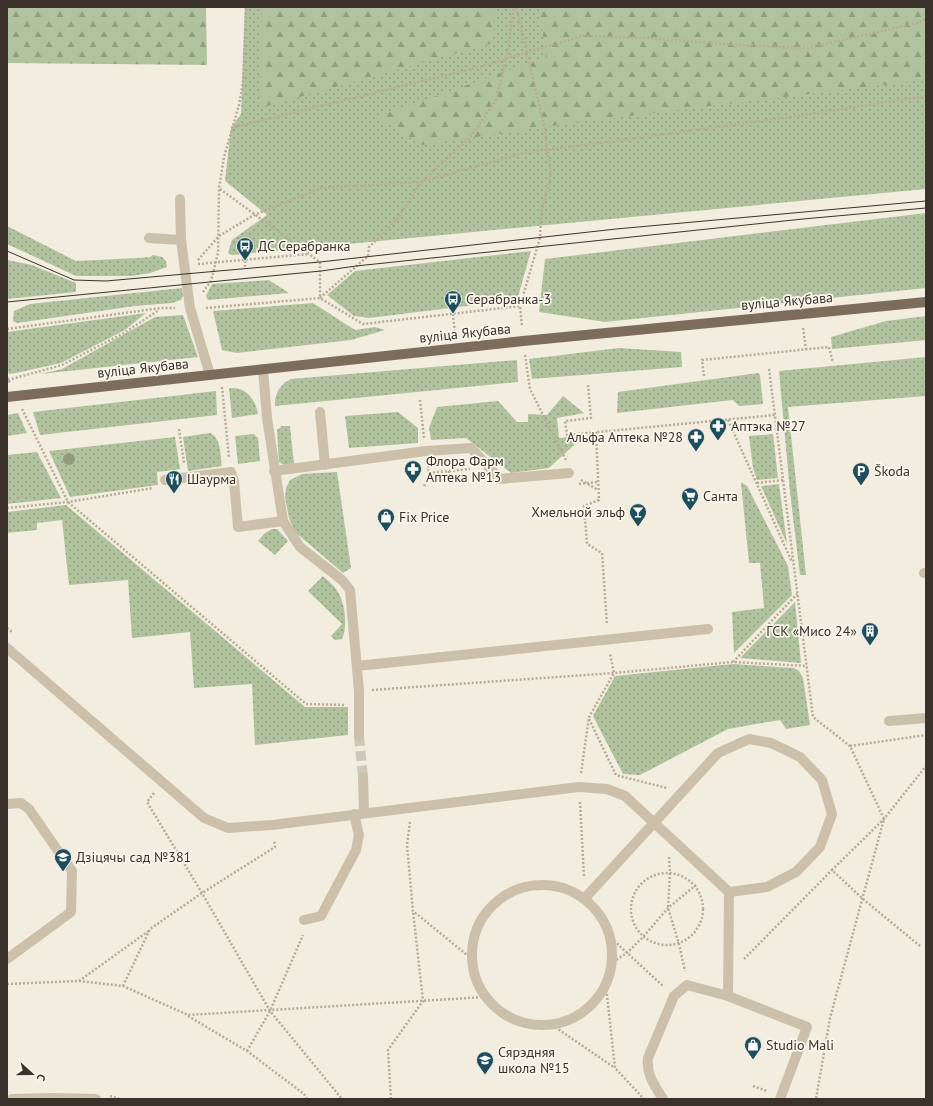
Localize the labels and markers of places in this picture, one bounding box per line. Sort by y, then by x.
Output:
bus stop icon: ДС Серабранка [235,236,255,261]
place label: ДС Серабранка [258,237,351,255]
bus stop icon: Серабранка-3 [443,289,463,314]
place label: Серабранка-3 [466,290,551,308]
pharmacy icon: Аптэка №27 [708,416,728,441]
place label: Аптэка №27 [731,417,806,435]
pharmacy icon: Альфа Аптека №28 [686,427,706,452]
place label: Альфа Аптека №28 [567,428,683,446]
place label: Флора Фарм Аптека №13 [426,452,504,486]
pharmacy icon: Флора Фарм Аптека №13 [403,459,423,484]
parking icon: Škoda [851,461,871,486]
place label: Škoda [874,462,910,480]
restaurant icon: Шаурма [164,469,184,494]
place label: Шаурма [187,470,236,488]
supermarket icon: Санта [680,486,700,511]
place label: Санта [703,487,738,505]
bar icon: Хмельной эльф [628,502,648,527]
place label: Хмельной эльф [531,503,625,521]
shop icon: Fix Price [376,507,396,532]
place label: Fix Price [399,508,449,526]
building icon: ГСК «Мисо 24» [860,621,880,646]
place label: ГСК «Мисо 24» [766,622,857,640]
school or university icon: Дзіцячы сад №381 [53,847,73,872]
place label: Дзіцячы сад №381 [76,848,191,866]
shop icon: Studio Mali [743,1035,763,1060]
place label: Studio Mali [766,1036,834,1054]
place label: Сярэдняя школа №15 [498,1043,570,1077]
school or university icon: Сярэдняя школа №15 [475,1050,495,1075]

